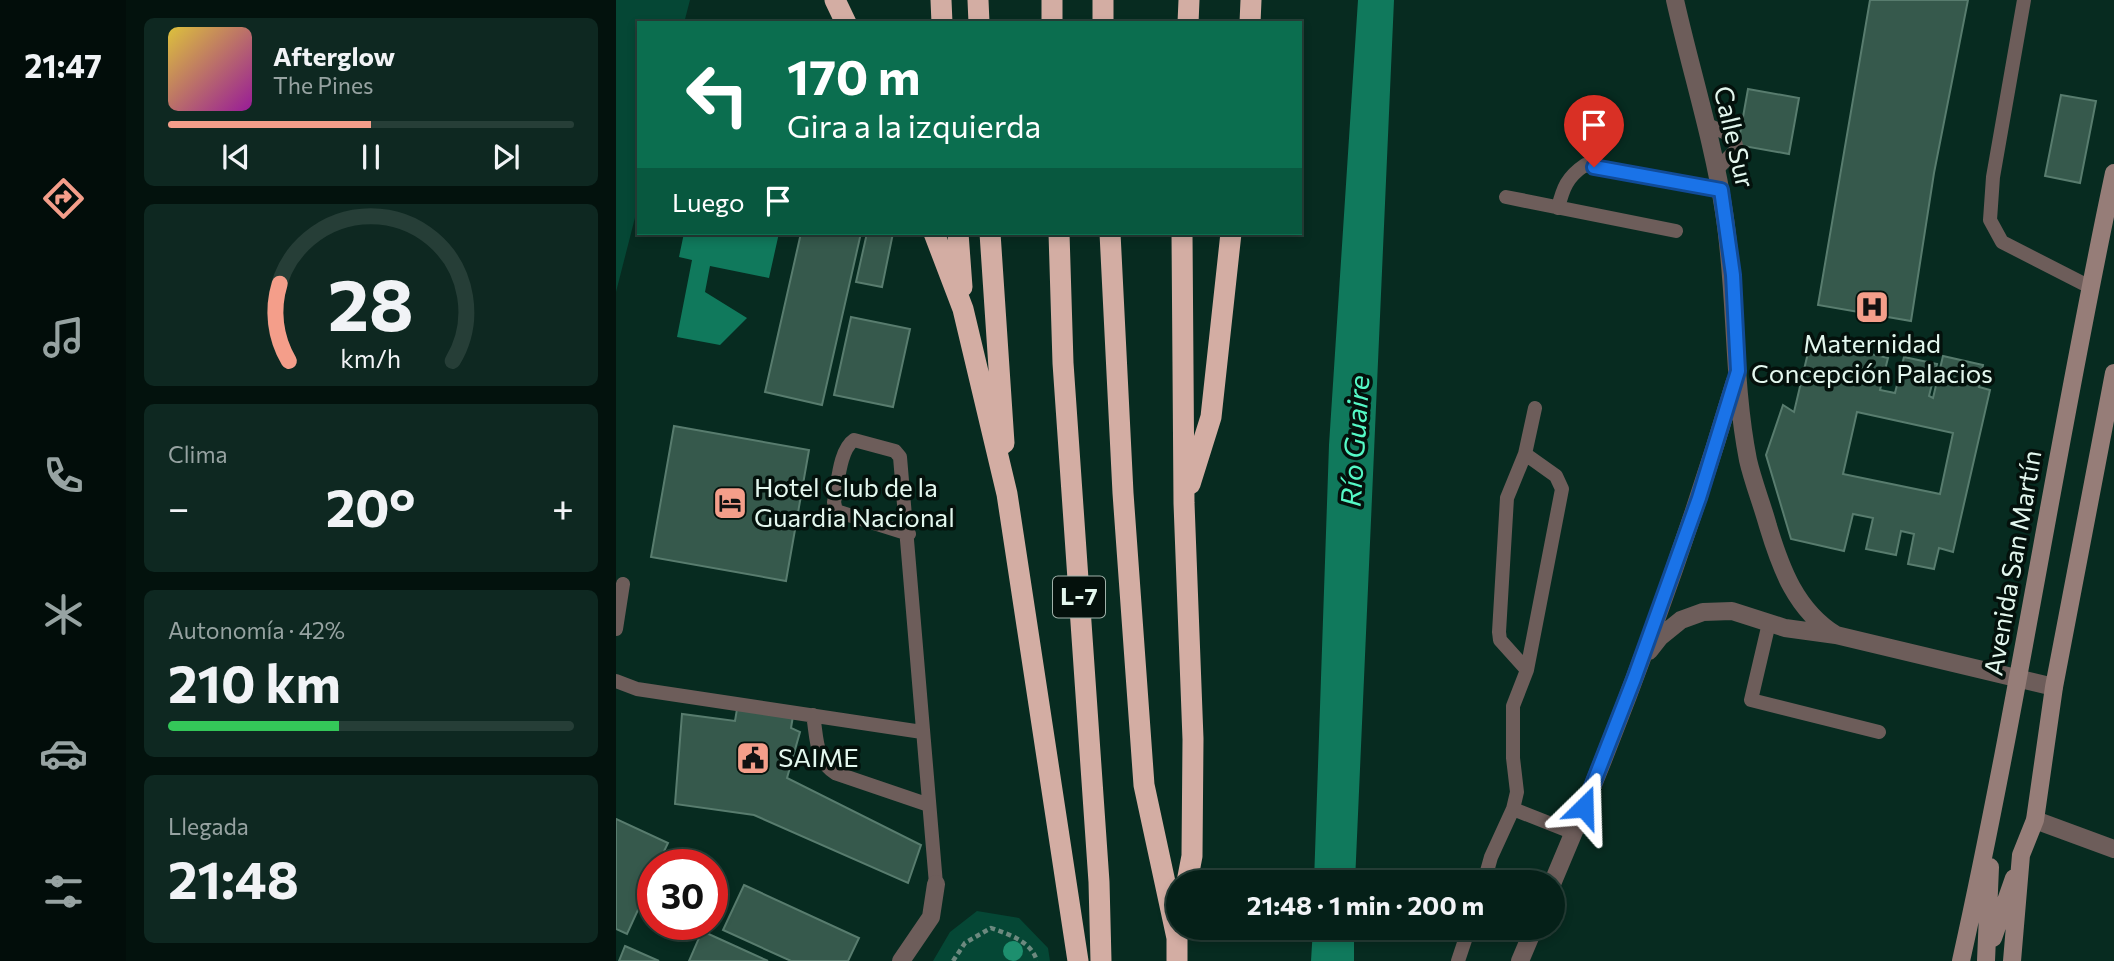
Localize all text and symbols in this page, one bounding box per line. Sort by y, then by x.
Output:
text: Afterglow [273,40,395,71]
text: 21:47 [24,45,102,85]
text: 170 m [787,45,920,105]
icon: left [672,49,763,140]
text: The Pines [273,71,374,99]
street label: Calle Sur [1709,83,1762,191]
pin [1564,95,1624,167]
text: Gira a la izquierda [787,105,1041,145]
icon: arrive [1575,106,1613,144]
icon: previous [217,138,255,176]
icon: pause [352,138,390,176]
icon: next [487,138,525,176]
icon: directions [39,174,88,223]
icon: arrive [759,182,797,220]
text: Luego [672,186,745,217]
text: 28 [328,257,414,346]
hospital icon: Maternidad Concepción Palacios [1853,288,1891,326]
icon: music [39,313,88,362]
place label: Maternidad Concepción Palacios [1751,327,1993,388]
text: km/h [341,343,401,373]
water label: Río Guaire [1332,374,1376,508]
text: Clima [168,440,228,468]
street label: Avenida San Martín [1976,448,2047,678]
icon: phone [39,451,88,500]
place label: Hotel Club de la Guardia Nacional [754,471,955,532]
text: 20° [326,474,416,538]
text: − [168,483,190,530]
text: + [552,483,574,530]
hotel icon: Hotel Club de la Guardia Nacional [711,484,749,522]
road number: L-7 [1053,576,1105,618]
icon: climate [39,590,88,639]
text: Autonomía · 42% [168,616,345,644]
text: 210 km [168,650,341,714]
icon: car [39,729,88,778]
public building icon: SAIME [734,739,772,777]
place label: SAIME [778,741,859,772]
position arrow [1547,770,1621,844]
text: Llegada [168,812,249,840]
text: 21:48 [168,846,299,910]
speed limit sign: 30 [637,849,728,940]
icon: filters [39,867,88,916]
text: 21:48 · 1 min · 200 m [1247,889,1484,920]

